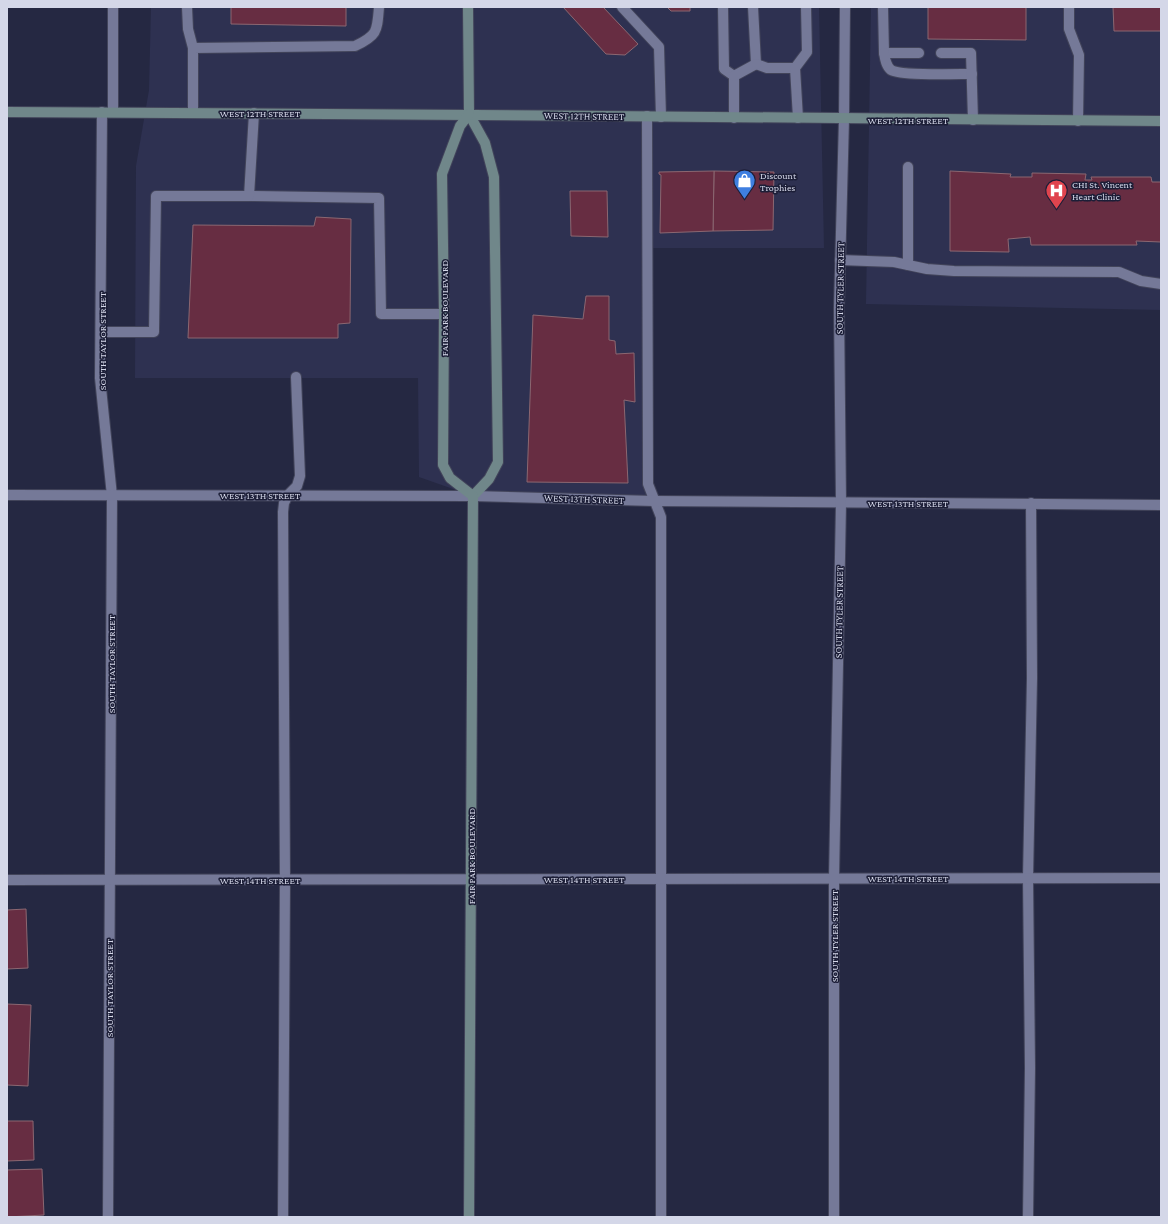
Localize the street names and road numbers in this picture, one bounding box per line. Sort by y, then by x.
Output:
street label: WEST 12TH STREET [220,108,301,119]
street label: WEST 12TH STREET [544,110,625,122]
street label: WEST 12TH STREET [868,115,949,126]
street label: SOUTH TYLER STREET [834,241,846,334]
street label: FAIR PARK BOULEVARD [439,259,450,356]
street label: SOUTH TAYLOR STREET [97,291,108,390]
street label: WEST 13TH STREET [220,490,301,501]
street label: WEST 13TH STREET [544,492,625,506]
street label: WEST 13TH STREET [868,498,949,509]
street label: SOUTH TYLER STREET [833,565,845,658]
street label: SOUTH TAYLOR STREET [106,614,117,713]
street label: FAIR PARK BOULEVARD [466,807,477,904]
street label: WEST 14TH STREET [868,873,949,884]
street label: WEST 14TH STREET [544,874,625,885]
street label: WEST 14TH STREET [220,875,301,886]
street label: SOUTH TYLER STREET [829,889,840,982]
street label: SOUTH TAYLOR STREET [104,938,115,1037]

